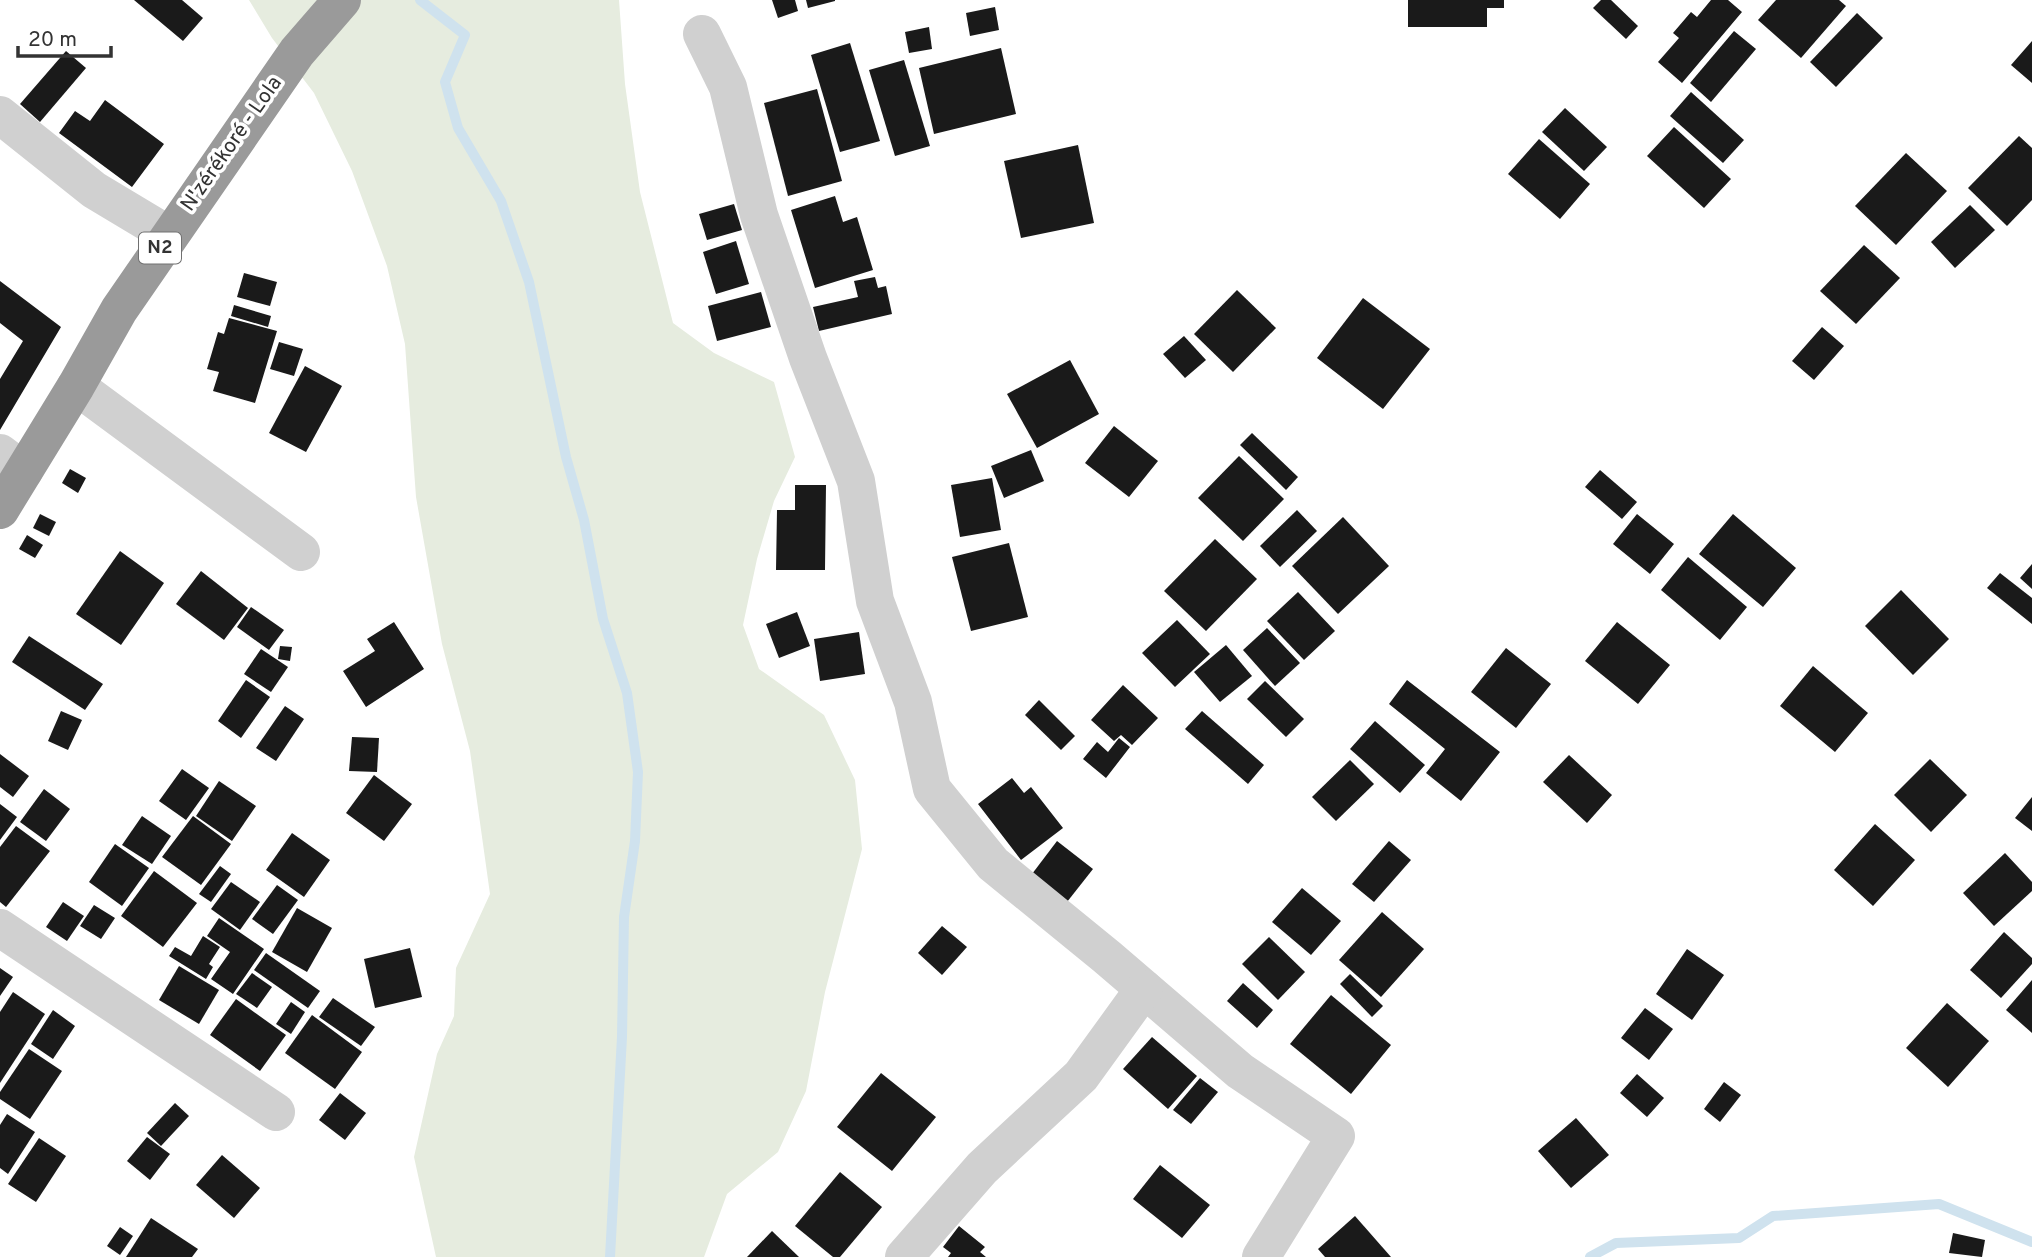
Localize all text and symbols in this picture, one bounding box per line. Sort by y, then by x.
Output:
scale bar [18,14,110,58]
text: 20 m [28,27,77,54]
street label: N'zérékoré - Lola [175,71,289,217]
road number: N2 [139,232,181,264]

